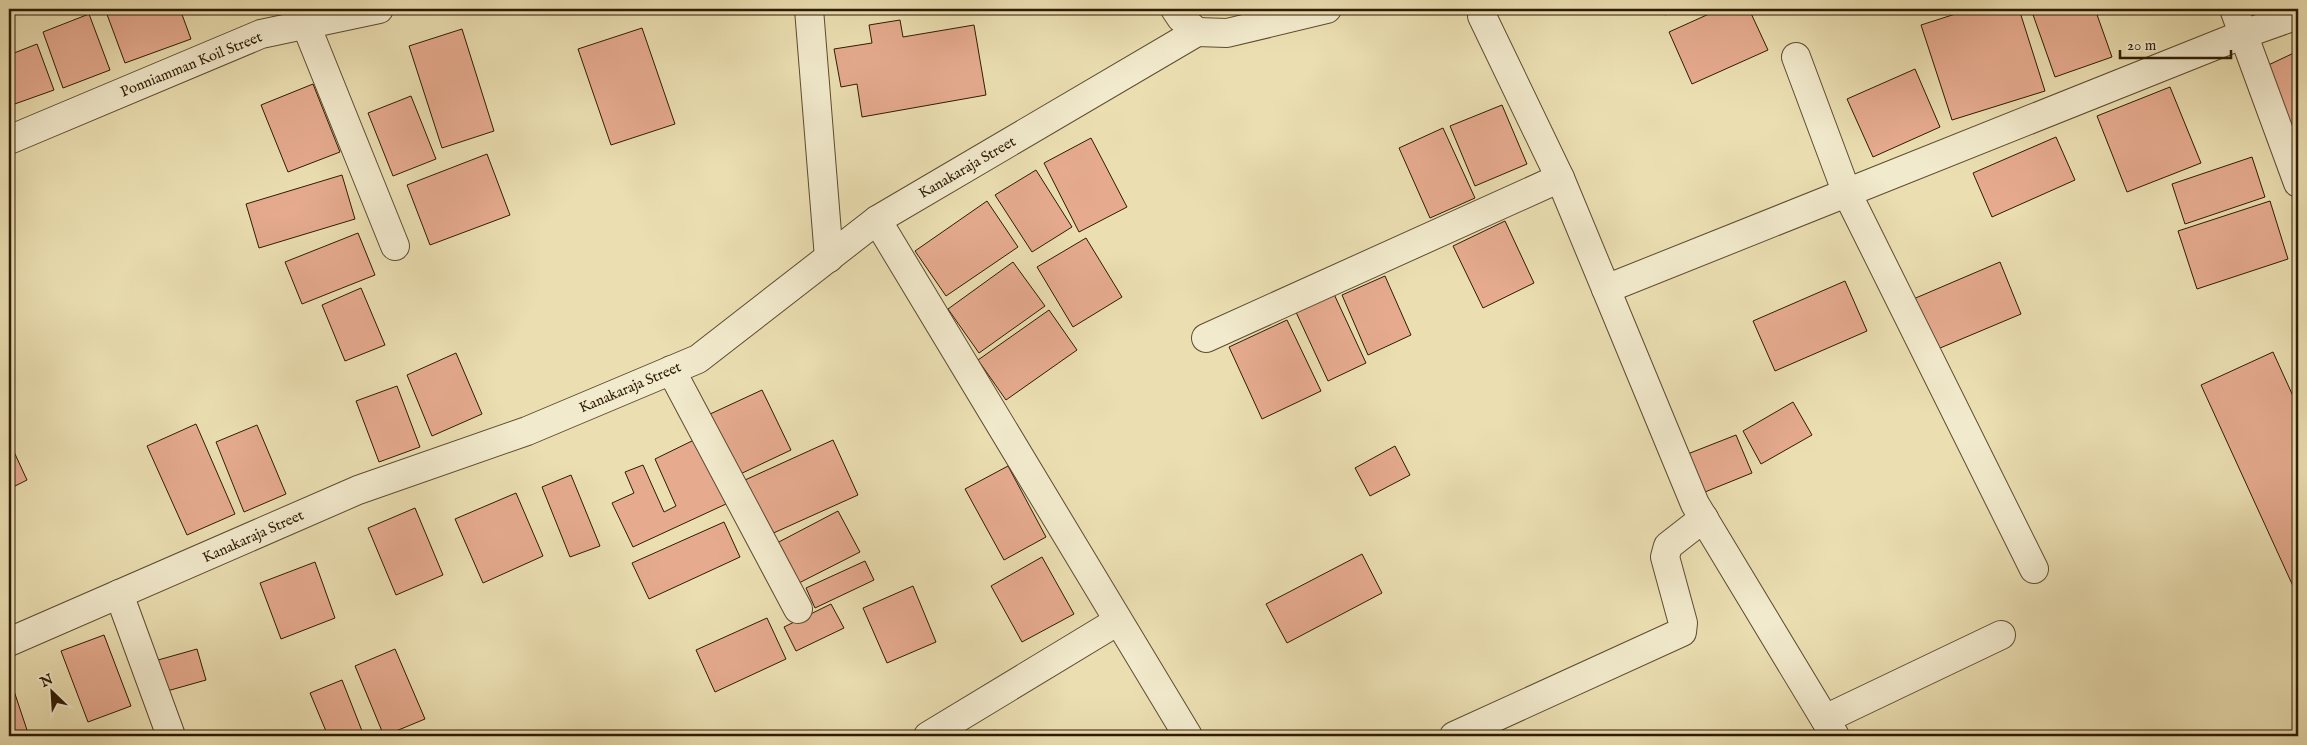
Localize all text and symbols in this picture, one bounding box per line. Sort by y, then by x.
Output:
street label: Ponniamman Koil Street [117,27,265,102]
scale bar [2120,28,2231,60]
text: 20 m [2127,36,2157,55]
street label: Kanakaraja Street [915,132,1019,203]
street label: Kanakaraja Street [576,357,684,417]
street label: Kanakaraja Street [200,506,307,567]
north arrow [28,668,78,718]
text: N [37,670,56,692]

